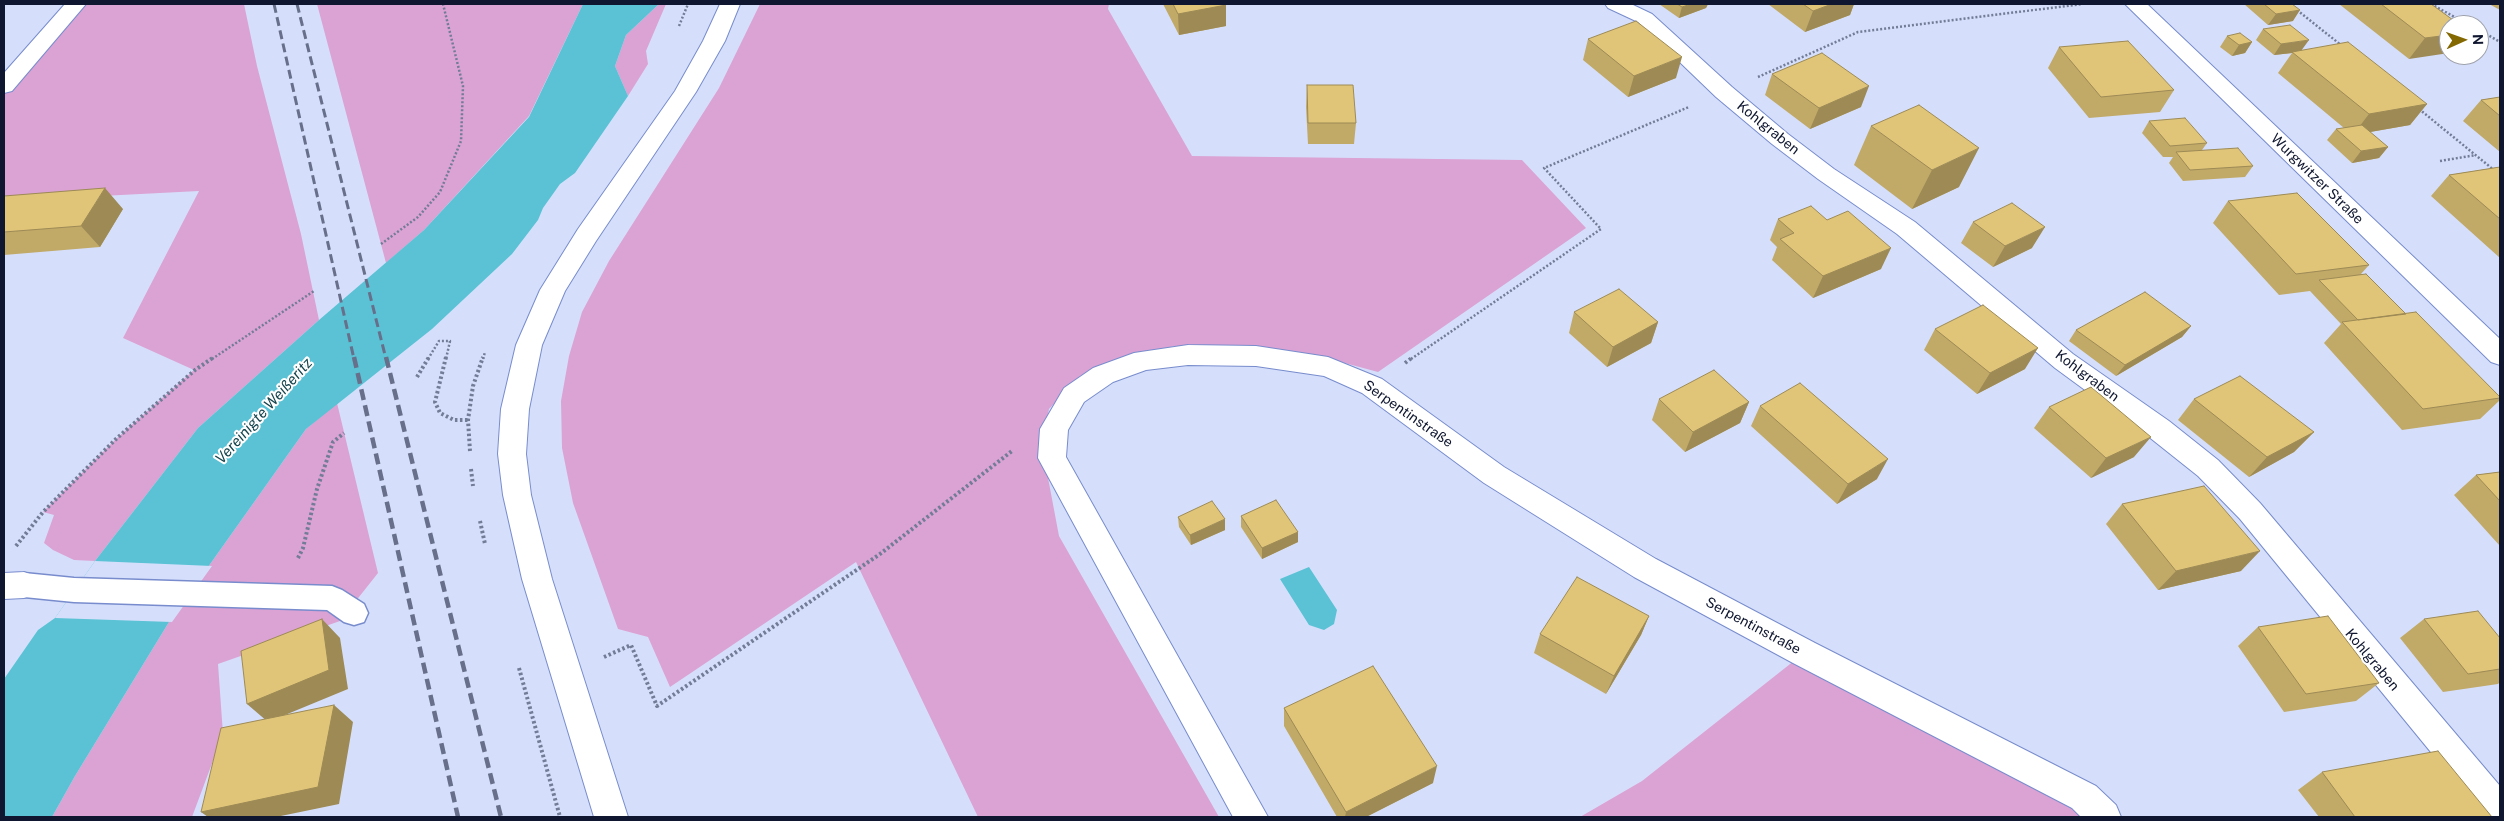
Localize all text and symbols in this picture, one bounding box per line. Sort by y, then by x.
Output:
north arrow [2439,15,2489,65]
text: N [2470,34,2486,45]
street label: Kohlgraben [1733,98,1803,158]
street label: Wurgwitzer Straße [2267,130,2367,228]
street label: Kohlgraben [2052,347,2122,405]
water label: Vereinigte Weißeritz [212,354,316,468]
street label: Serpentinstraße [1360,377,1456,451]
street label: Serpentinstraße [1703,594,1803,658]
street label: Kohlgraben [2341,626,2403,694]

